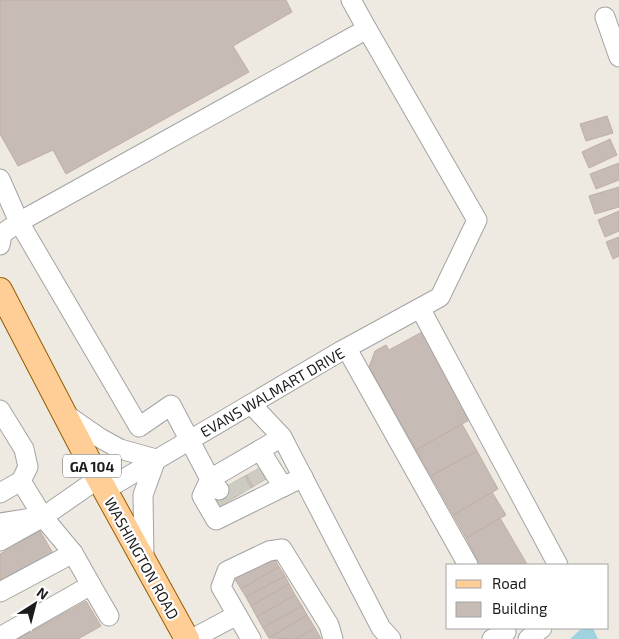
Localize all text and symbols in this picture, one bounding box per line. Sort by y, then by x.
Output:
street label: EVANS WALMART DRIVE [197,343,347,441]
road number: GA 104 [63,454,121,478]
street label: WASHINGTON ROAD [101,494,183,622]
legend [446,564,609,629]
text: Road [492,574,527,592]
north arrow [10,579,60,629]
text: N [34,583,52,603]
text: Building [492,599,548,617]

